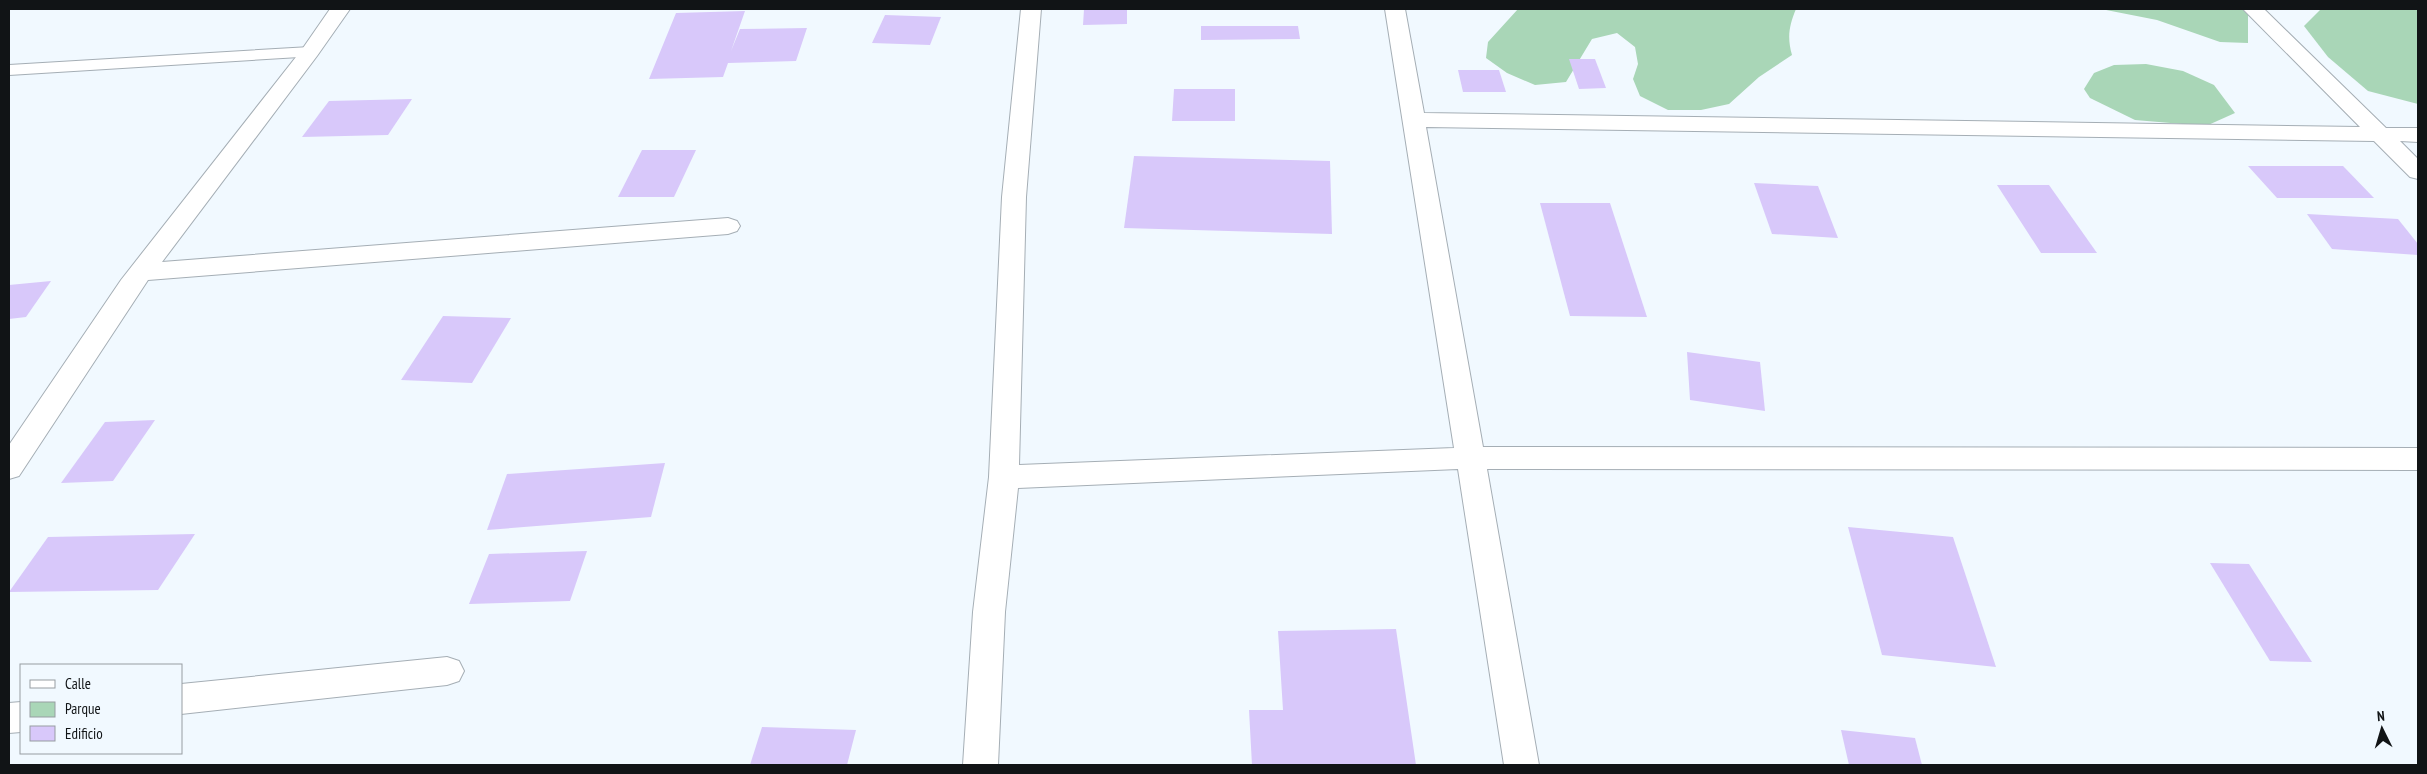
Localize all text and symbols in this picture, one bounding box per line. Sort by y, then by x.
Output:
legend [20,664,182,754]
text: Calle [65,674,91,693]
text: Parque [65,699,101,718]
north arrow [2357,704,2407,754]
text: N [2376,707,2385,725]
text: Edificio [65,724,103,743]

